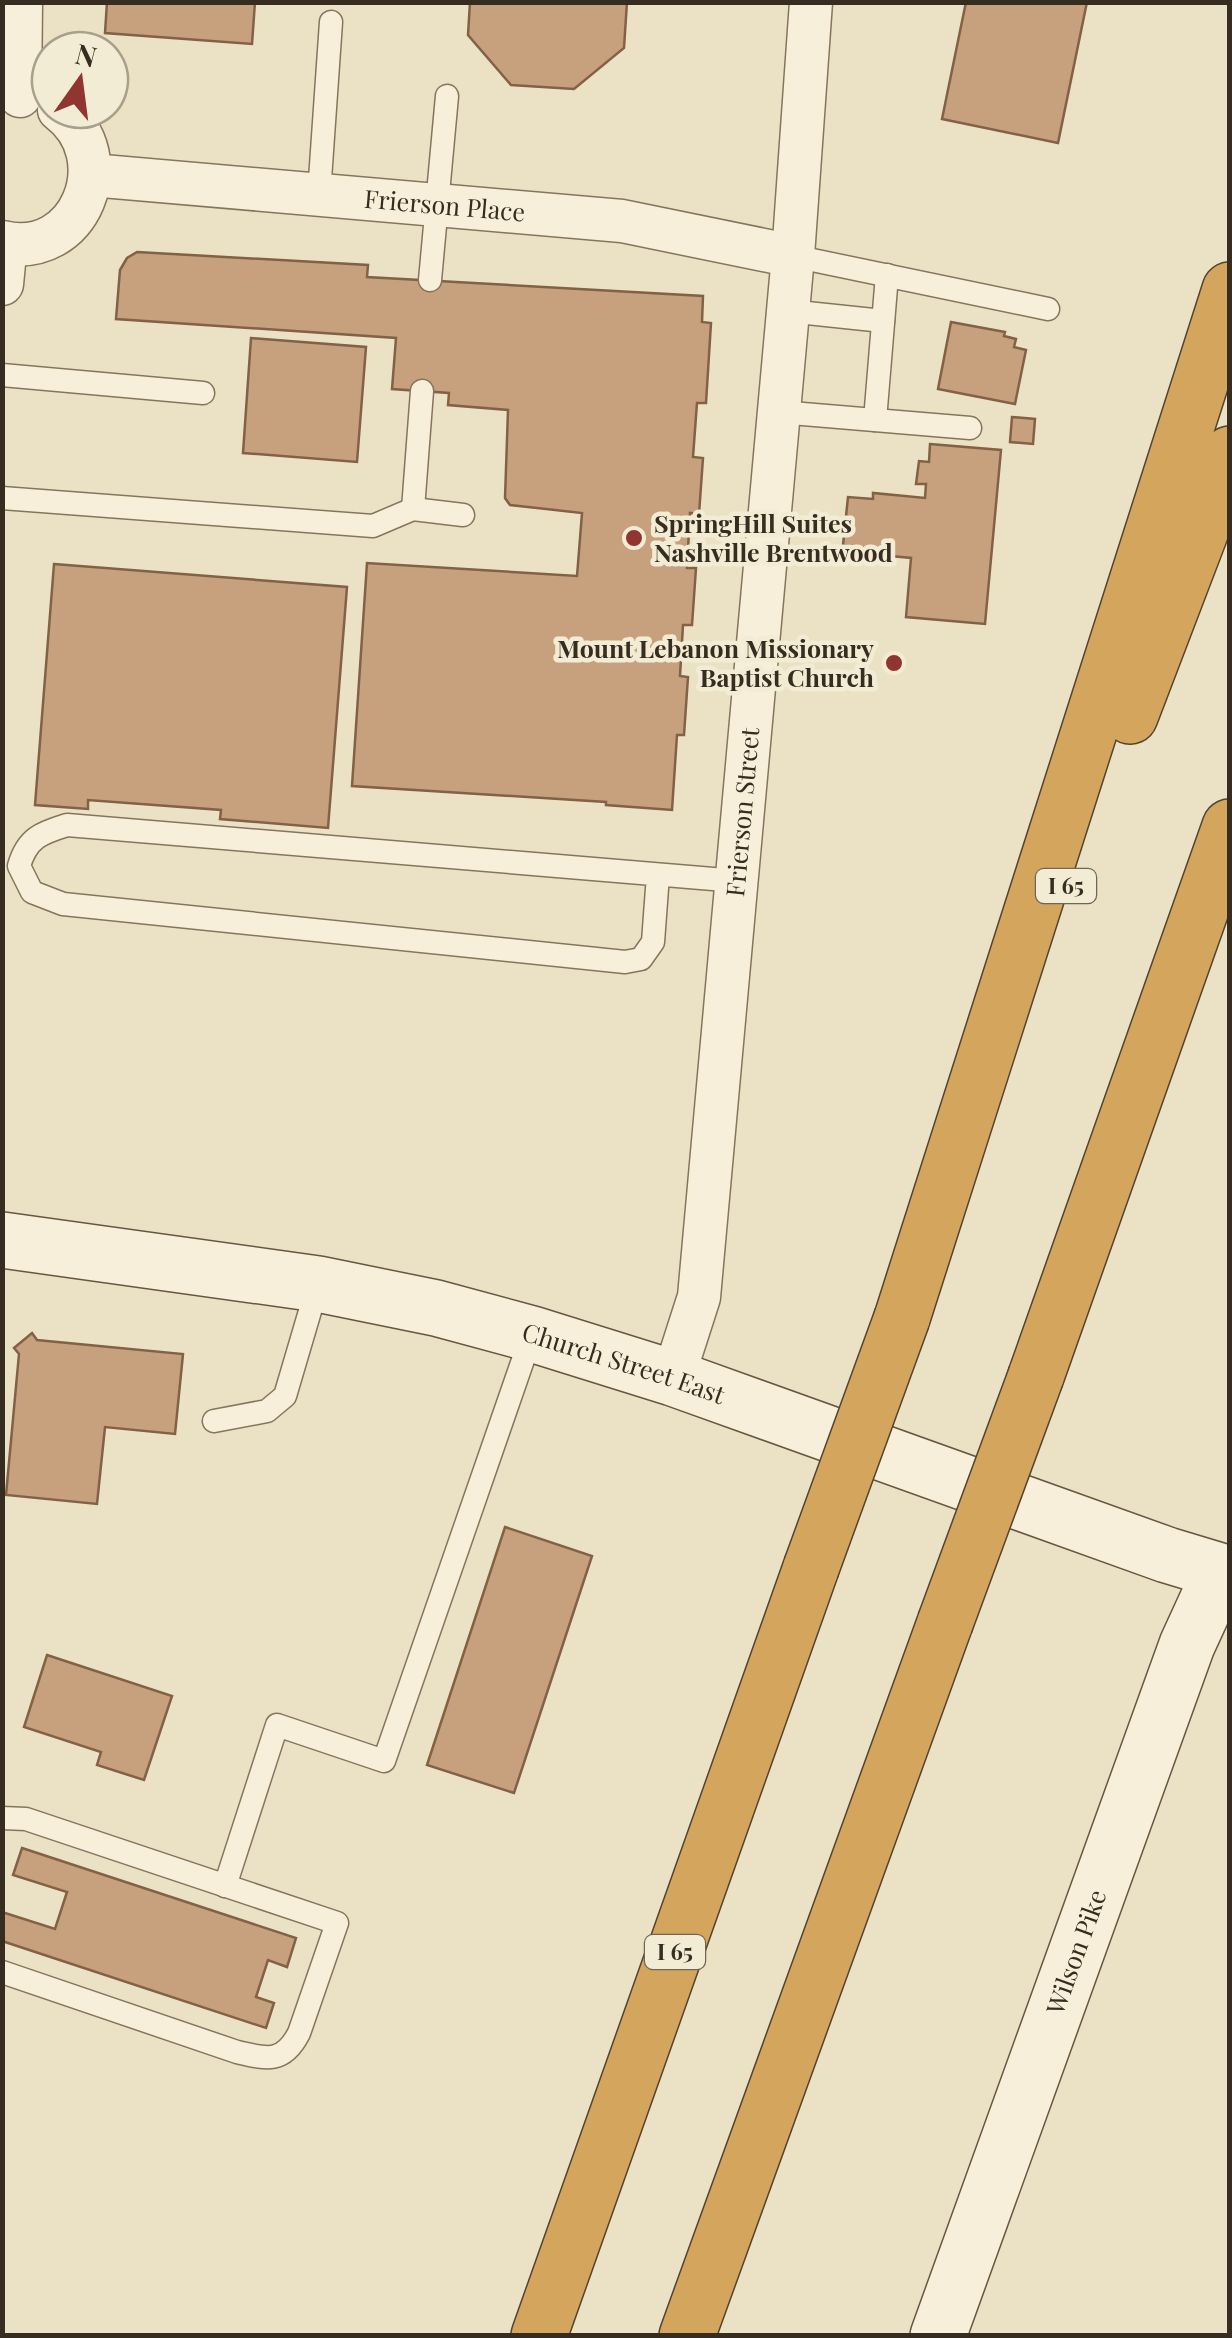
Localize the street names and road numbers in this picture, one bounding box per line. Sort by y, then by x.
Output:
street label: Frierson Place [363,181,527,228]
street label: Frierson Street [717,725,765,898]
road number: I 65 [1036,869,1096,903]
street label: Church Street East [519,1314,731,1411]
street label: Wilson Pike [1037,1885,1113,2019]
road number: I 65 [645,1935,705,1969]

